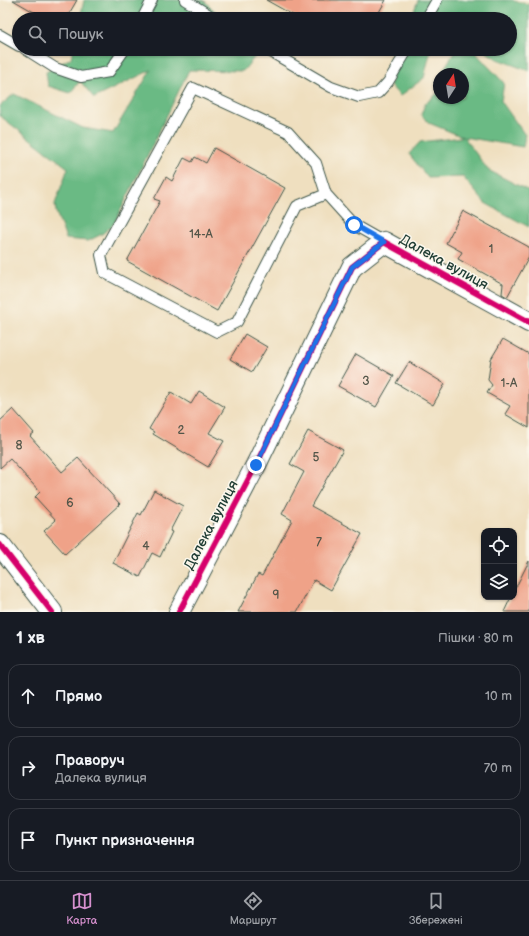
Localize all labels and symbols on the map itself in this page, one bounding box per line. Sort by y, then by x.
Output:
north arrow [433,68,469,104]
route start [345,216,363,234]
house number: 14-А [189,227,214,242]
street label: Далека вулиця [397,231,492,293]
house number: 1 [489,242,493,257]
house number: 3 [362,374,370,389]
house number: 1-А [501,376,518,391]
house number: 2 [177,423,185,438]
house number: 8 [16,438,23,453]
house number: 5 [313,450,320,465]
route end [247,456,265,474]
street label: Далека вулиця [180,477,242,573]
house number: 6 [66,496,74,511]
house number: 7 [316,535,322,550]
house number: 4 [142,539,150,554]
house number: 9 [273,588,280,603]

